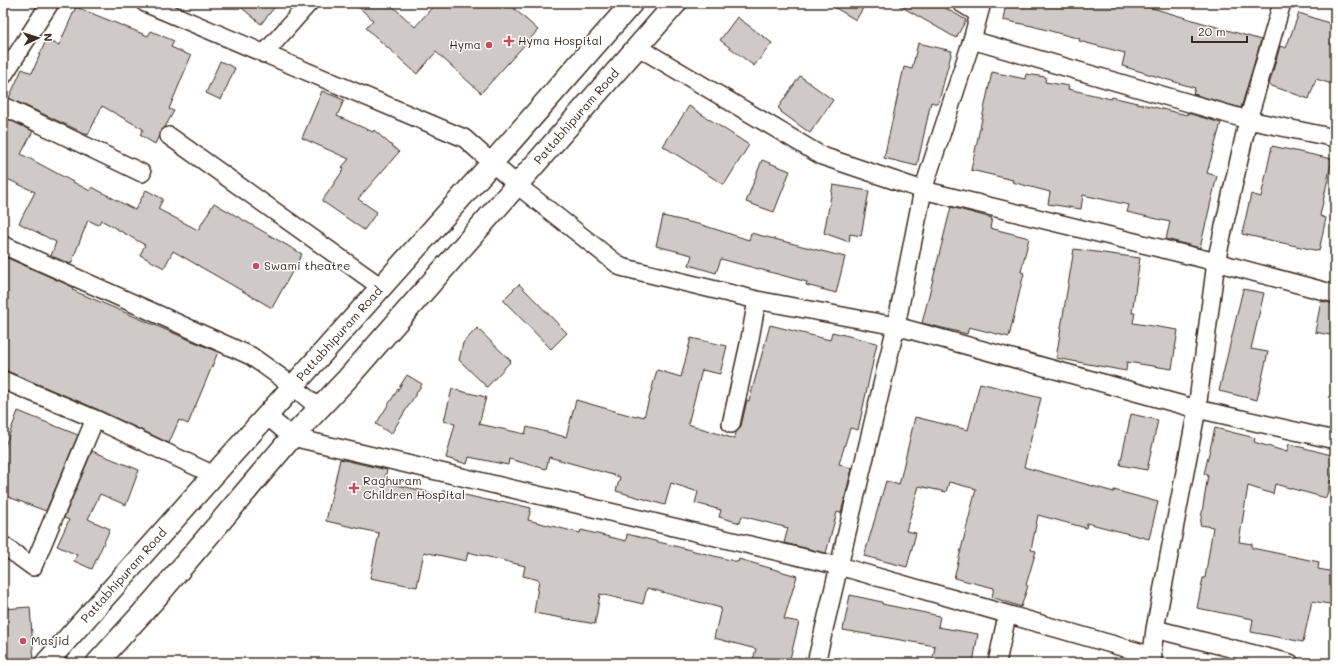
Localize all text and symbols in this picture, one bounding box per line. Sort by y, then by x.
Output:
north arrow [18,18,58,58]
scale bar [1192,18,1247,44]
text: 20 m [1198,23,1226,39]
place label: Hyma Hospital [518,32,602,48]
text: N [41,33,56,42]
marker: Hyma Hospital [503,35,515,47]
place label: Hyma [449,36,481,52]
marker: Hyma [484,40,494,50]
street label: Pattabhipuram Road [530,65,622,167]
place label: Swami theatre [264,257,350,273]
marker: Swami theatre [251,261,261,271]
street label: Pattabhipuram Road [292,282,386,384]
place label: Raghuram Children Hospital [363,472,465,502]
marker: Raghuram Children Hospital [348,482,360,494]
street label: Pattabhipuram Road [77,524,170,626]
place label: Masjid [31,632,70,648]
marker: Masjid [18,636,28,646]

